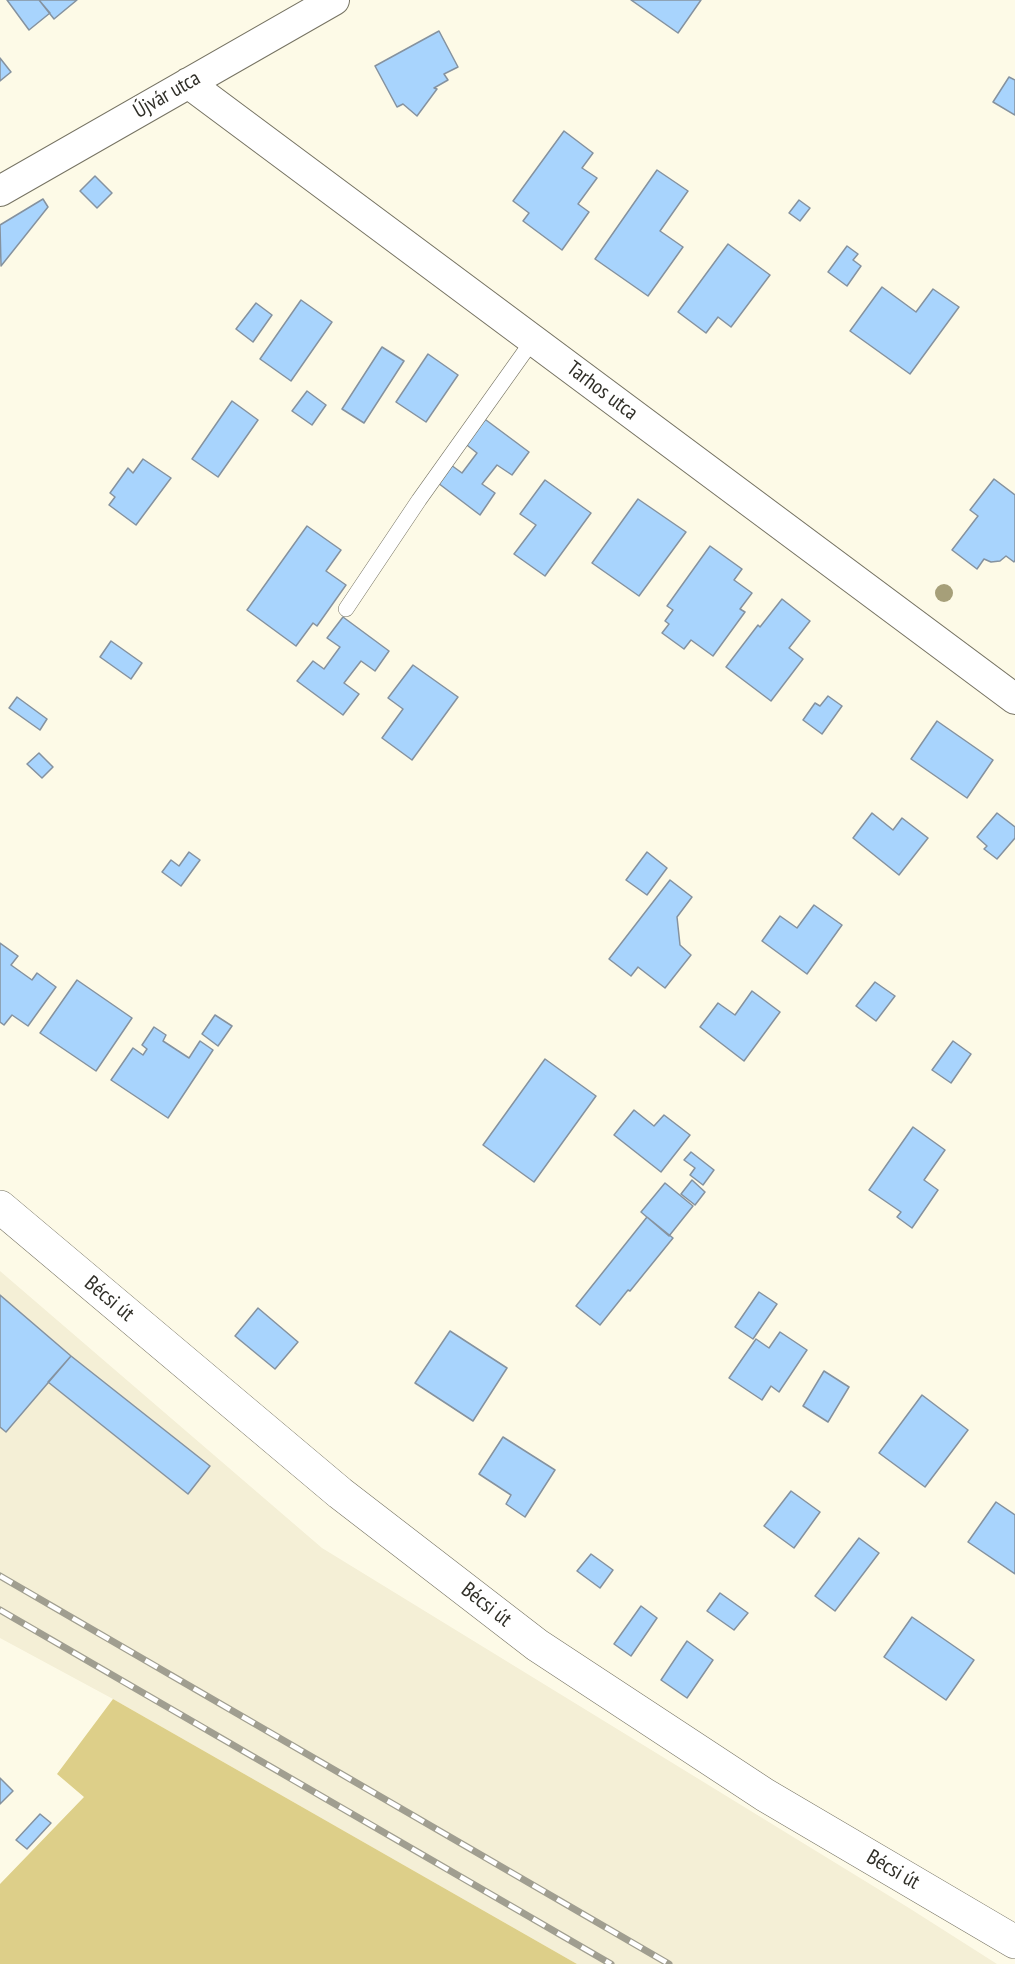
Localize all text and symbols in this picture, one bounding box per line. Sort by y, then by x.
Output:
street label: Újvár utca [129,66,205,124]
street label: Tarhos utca [562,356,642,426]
street label: Bécsi út [79,1271,139,1327]
street label: Bécsi út [456,1578,516,1632]
street label: Bécsi út [862,1845,924,1895]

